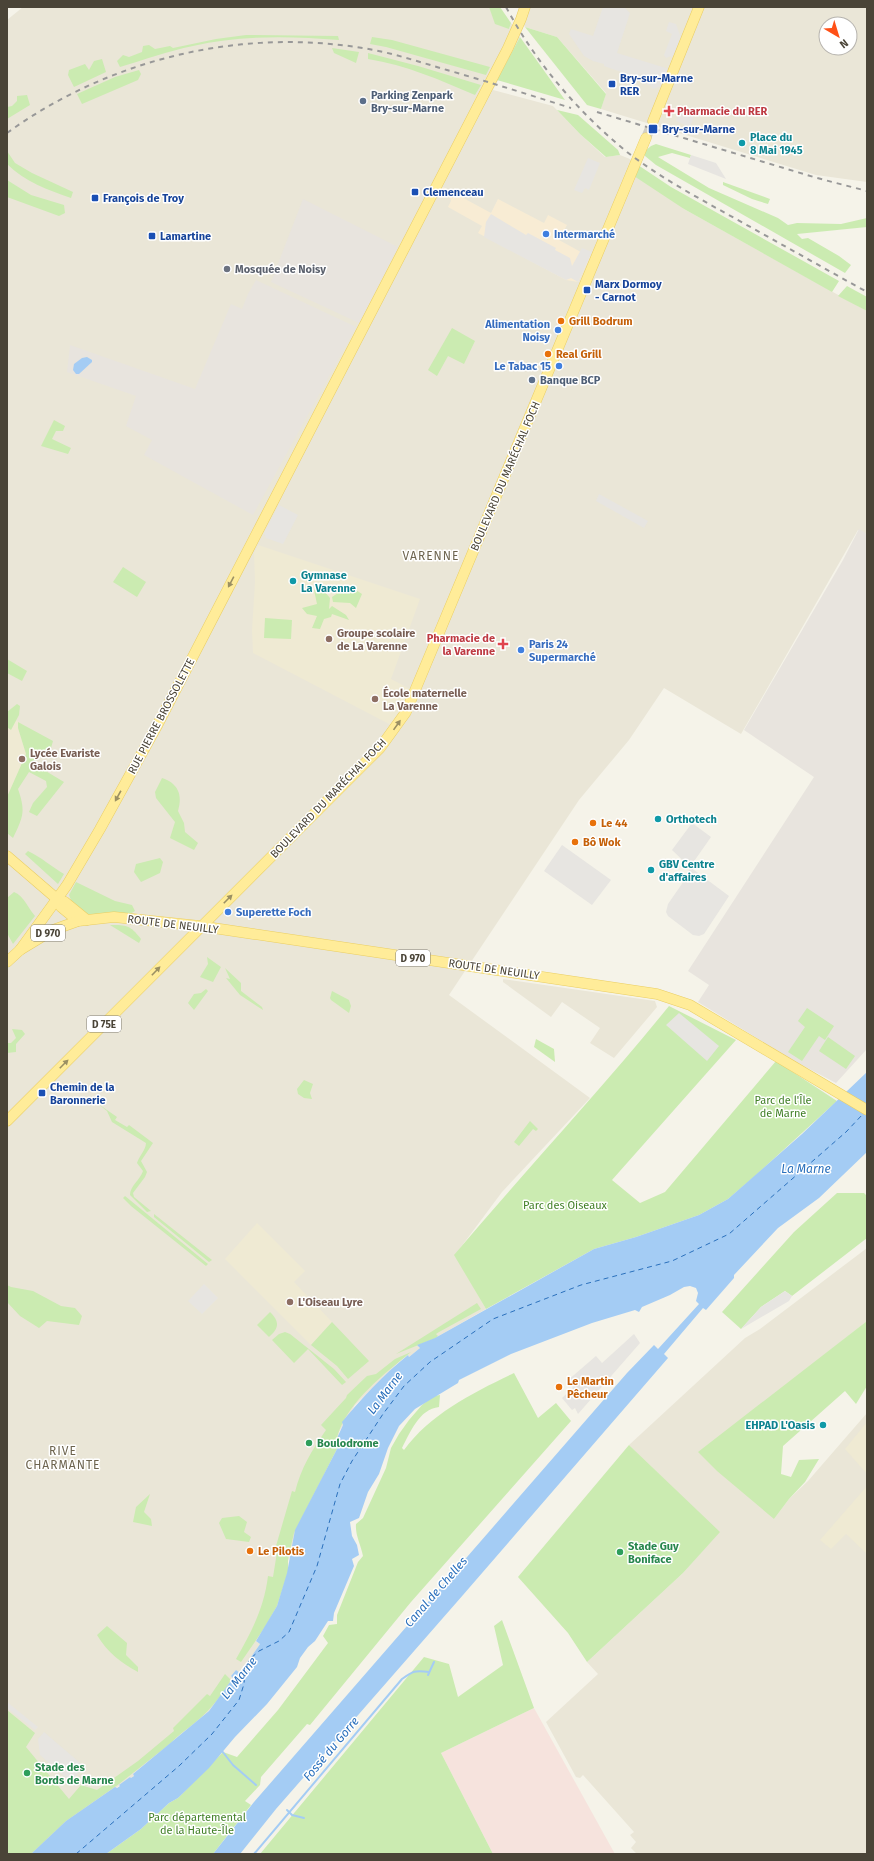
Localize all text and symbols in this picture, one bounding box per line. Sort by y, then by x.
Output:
north arrow [818,16,858,56]
text: N [837,36,851,51]
place label: Bry-sur-Marne RER [620,72,693,98]
marker: Bry-sur-Marne RER [607,79,617,89]
place label: Parking Zenpark Bry-sur-Marne [371,89,454,115]
marker: Parking Zenpark Bry-sur-Marne [358,96,368,106]
place label: Pharmacie du RER [677,105,768,118]
marker: Pharmacie du RER [664,106,674,116]
marker: Bry-sur-Marne [647,123,659,135]
place label: Bry-sur-Marne [662,123,735,136]
place label: Place du 8 Mai 1945 [750,131,803,157]
marker: Place du 8 Mai 1945 [737,138,747,148]
place label: Clemenceau [423,186,484,199]
marker: Clemenceau [410,187,420,197]
place label: François de Troy [103,192,184,205]
marker: François de Troy [90,193,100,203]
place label: Intermarché [554,228,615,241]
marker: Intermarché [541,229,551,239]
place label: Lamartine [160,230,211,243]
marker: Lamartine [147,231,157,241]
place label: Mosquée de Noisy [235,263,326,276]
marker: Mosquée de Noisy [222,264,232,274]
place label: Marx Dormoy - Carnot [595,278,662,304]
marker: Marx Dormoy - Carnot [582,285,592,295]
place label: Grill Bodrum [569,315,633,328]
marker: Grill Bodrum [556,316,566,326]
place label: Alimentation Noisy [484,318,550,344]
marker: Alimentation Noisy [553,325,563,335]
place label: Real Grill [556,348,602,361]
marker: Real Grill [543,349,553,359]
place label: Le Tabac 15 [494,360,551,373]
marker: Le Tabac 15 [554,361,564,371]
place label: Banque BCP [540,374,601,387]
marker: Banque BCP [527,375,537,385]
street label: BOULEVARD DU MARÉCHAL FOCH [467,399,543,553]
district label: VARENNE [403,549,459,563]
place label: Gymnase La Varenne [301,569,356,595]
one-way arrow [228,576,235,588]
marker: Gymnase La Varenne [288,576,298,586]
place label: Groupe scolaire de La Varenne [337,627,415,653]
place label: Pharmacie de la Varenne [427,632,495,658]
marker: Groupe scolaire de La Varenne [324,634,334,644]
place label: Paris 24 Supermarché [529,638,596,664]
marker: Pharmacie de la Varenne [498,639,508,649]
marker: Paris 24 Supermarché [516,645,526,655]
street label: RUE PIERRE BROSSOLETTE [125,656,198,776]
place label: École maternelle La Varenne [383,686,467,713]
marker: École maternelle La Varenne [370,694,380,704]
one-way arrow [393,720,401,730]
street label: BOULEVARD DU MARÉCHAL FOCH [267,735,389,861]
place label: Lycée Evariste Galois [30,747,100,773]
marker: Lycée Evariste Galois [17,754,27,764]
one-way arrow [115,790,122,802]
place label: Orthotech [666,813,717,826]
marker: Orthotech [653,814,663,824]
place label: Le 44 [601,817,627,830]
marker: Le 44 [588,818,598,828]
place label: Bô Wok [583,836,621,849]
marker: Bô Wok [570,837,580,847]
place label: GBV Centre d'affaires [659,858,715,884]
marker: GBV Centre d'affaires [646,865,656,875]
one-way arrow [223,894,233,904]
place label: Superette Foch [236,906,311,919]
marker: Superette Foch [223,907,233,917]
street label: ROUTE DE NEUILLY [127,912,219,937]
road number: D 970 [31,925,65,941]
road number: D 970 [396,950,430,966]
street label: ROUTE DE NEUILLY [448,957,540,982]
one-way arrow [151,966,161,976]
road number: D 75E [87,1016,121,1032]
one-way arrow [59,1059,69,1069]
place label: Chemin de la Baronnerie [50,1081,115,1107]
marker: Chemin de la Baronnerie [37,1088,47,1098]
park label: Parc de l'Île de Marne [754,1094,812,1120]
water label: La Marne [781,1162,831,1176]
park label: Parc des Oiseaux [523,1199,608,1212]
place label: L'Oiseau Lyre [298,1296,363,1309]
marker: L'Oiseau Lyre [285,1297,295,1307]
water label: La Marne [365,1369,405,1417]
place label: Le Martin Pêcheur [567,1375,614,1401]
marker: Le Martin Pêcheur [554,1382,564,1392]
place label: EHPAD L'Oasis [745,1419,816,1432]
marker: EHPAD L'Oasis [818,1420,828,1430]
place label: Boulodrome [317,1437,379,1450]
marker: Boulodrome [304,1438,314,1448]
district label: RIVE CHARMANTE [25,1444,101,1472]
place label: Stade Guy Boniface [628,1540,679,1566]
place label: Le Pilotis [258,1545,305,1558]
marker: Le Pilotis [245,1546,255,1556]
marker: Stade Guy Boniface [615,1547,625,1557]
water label: Canal de Chelles [402,1554,471,1630]
water label: La Marne [218,1654,260,1702]
water label: Fossé du Gorre [300,1714,362,1784]
place label: Stade des Bords de Marne [35,1761,114,1787]
marker: Stade des Bords de Marne [22,1768,32,1778]
park label: Parc départemental de la Haute-Île [148,1811,246,1837]

